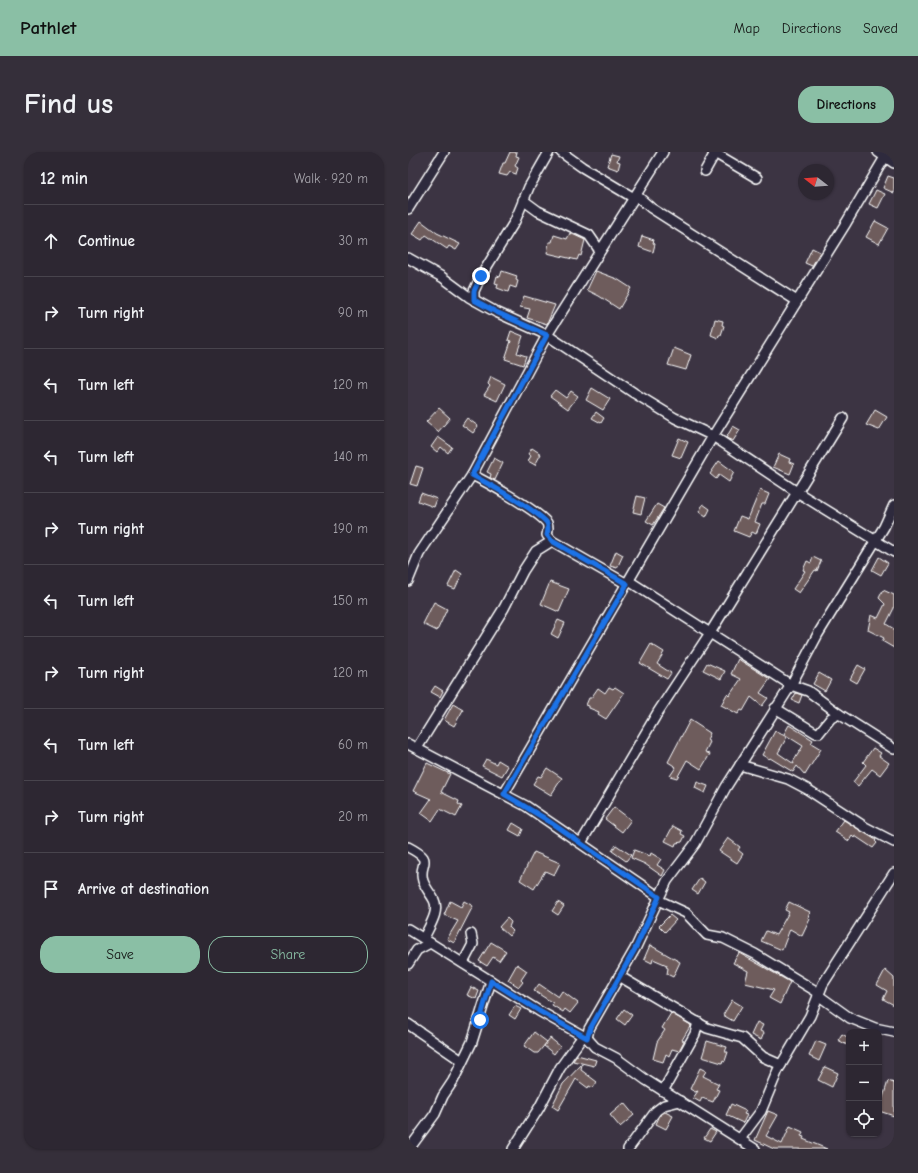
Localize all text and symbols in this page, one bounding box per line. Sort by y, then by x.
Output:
text: Pathlet [20,17,76,39]
text: Map [733,20,760,37]
text: Directions [782,20,841,37]
text: Saved [863,20,898,37]
button: Directions [798,86,894,123]
text: Find us [24,88,113,120]
north arrow [798,164,834,200]
text: 12 min [40,169,88,188]
text: Walk · 920 m [294,171,368,186]
icon: ahead [40,230,62,252]
text: Continue [78,232,135,250]
text: 30 m [338,233,368,248]
route end [472,267,490,285]
icon: right [40,302,62,324]
text: Turn right [78,304,144,322]
text: 90 m [338,305,368,320]
icon: left [40,374,62,396]
text: Turn left [78,376,134,394]
text: 120 m [333,377,368,392]
icon: left [40,446,62,468]
text: Turn left [78,448,134,466]
text: 140 m [334,449,368,464]
icon: right [40,518,62,540]
text: Turn right [78,520,144,538]
text: 190 m [333,521,368,536]
icon: left [40,590,62,612]
text: Turn left [78,592,134,610]
text: 150 m [333,593,368,608]
icon: right [40,662,62,684]
text: Turn right [78,664,144,682]
text: 120 m [333,665,368,680]
icon: left [40,734,62,756]
text: Turn left [78,736,134,754]
text: 60 m [338,737,368,752]
icon: right [40,806,62,828]
text: Turn right [78,808,144,826]
text: 20 m [338,809,368,824]
icon: arrive [40,878,62,900]
text: Arrive at destination [78,880,209,898]
button: Save [40,936,200,973]
button: Share [208,936,368,973]
route start [471,1011,489,1029]
map controls [846,1029,882,1137]
button: + [846,1029,882,1065]
button: − [846,1065,882,1101]
button: locate [846,1101,882,1137]

